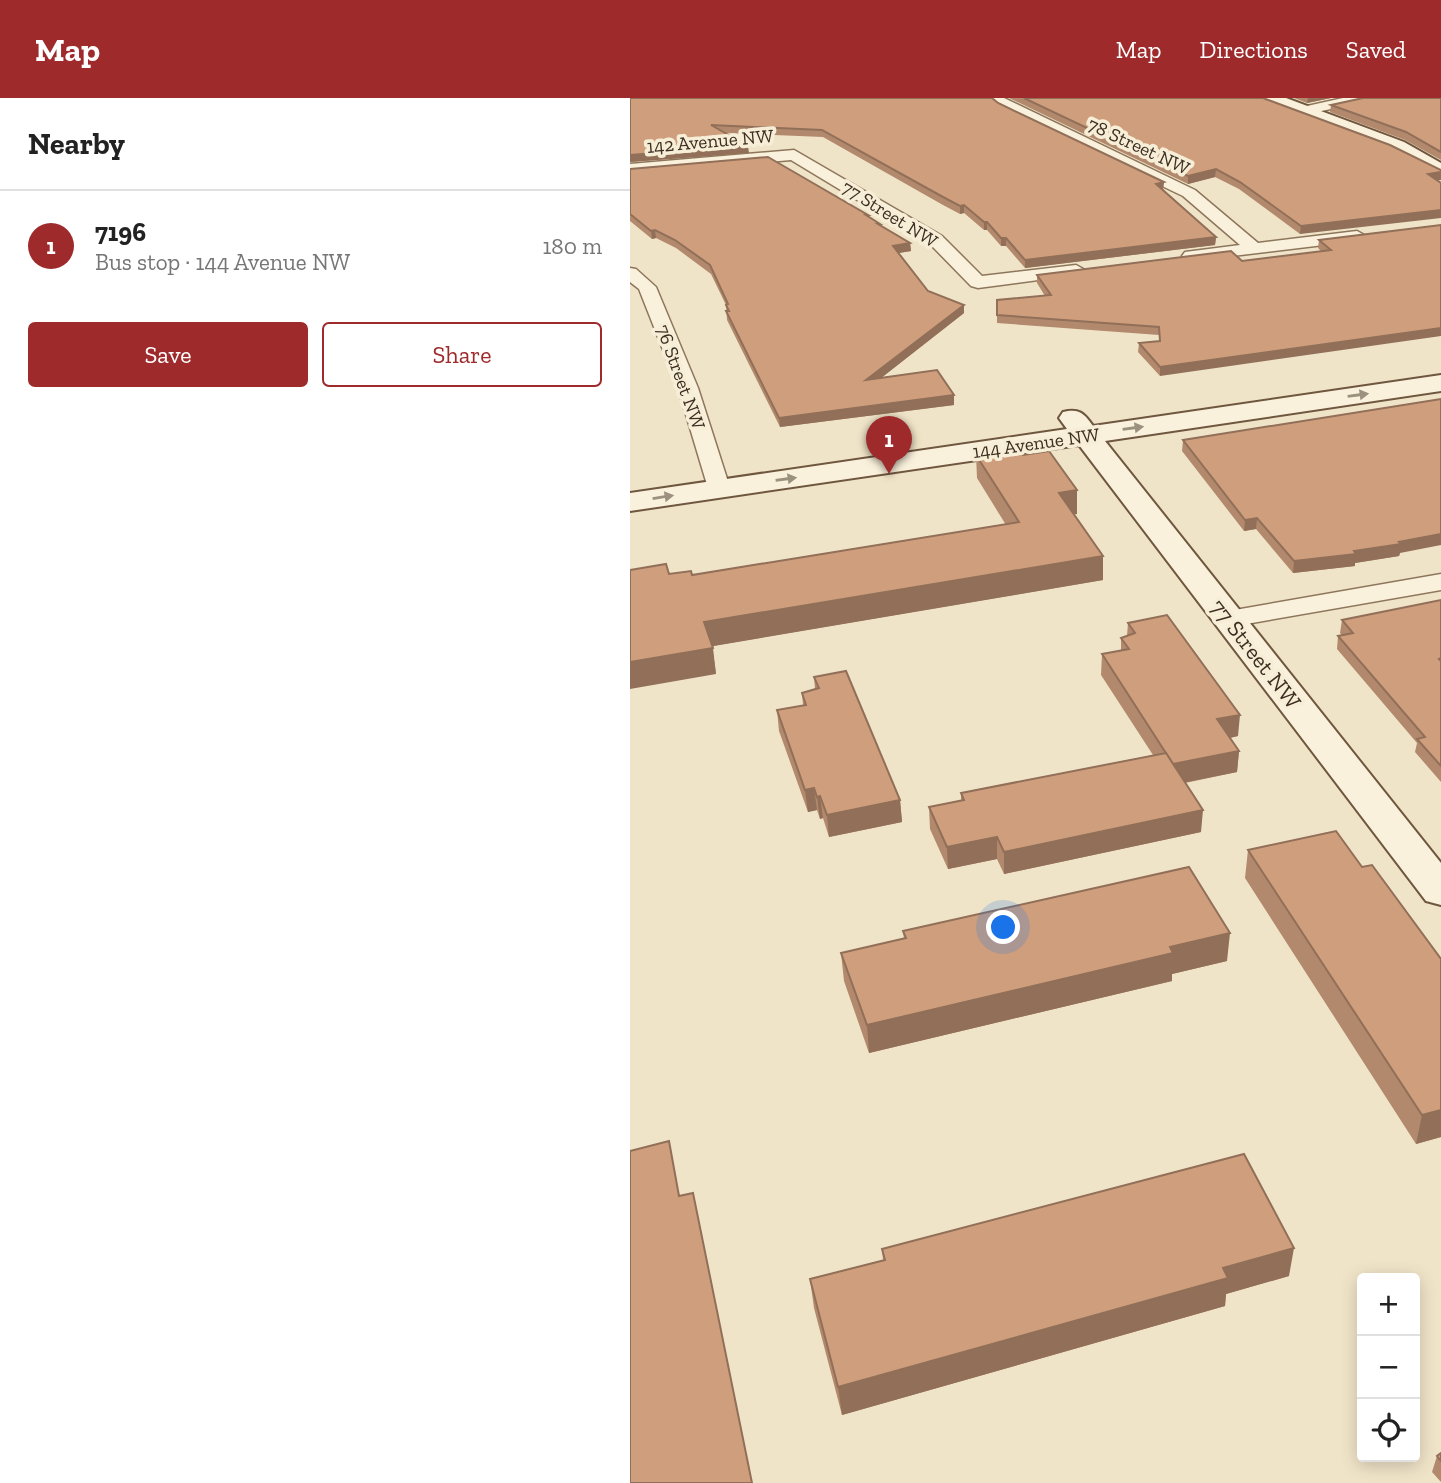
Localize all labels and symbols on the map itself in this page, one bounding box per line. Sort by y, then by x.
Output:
street label: 78 Street NW [1084,112,1194,180]
street label: 142 Avenue NW [646,124,775,158]
street label: 77 Street NW [838,176,942,253]
street label: 76 Street NW [651,322,711,433]
one-way arrow [1347,389,1369,400]
pin: 1 [866,416,912,474]
street label: 144 Avenue NW [971,423,1101,463]
one-way arrow [1122,423,1144,434]
one-way arrow [775,473,797,484]
one-way arrow [652,491,674,502]
street label: 77 Street NW [1205,594,1308,715]
your location [986,910,1020,944]

